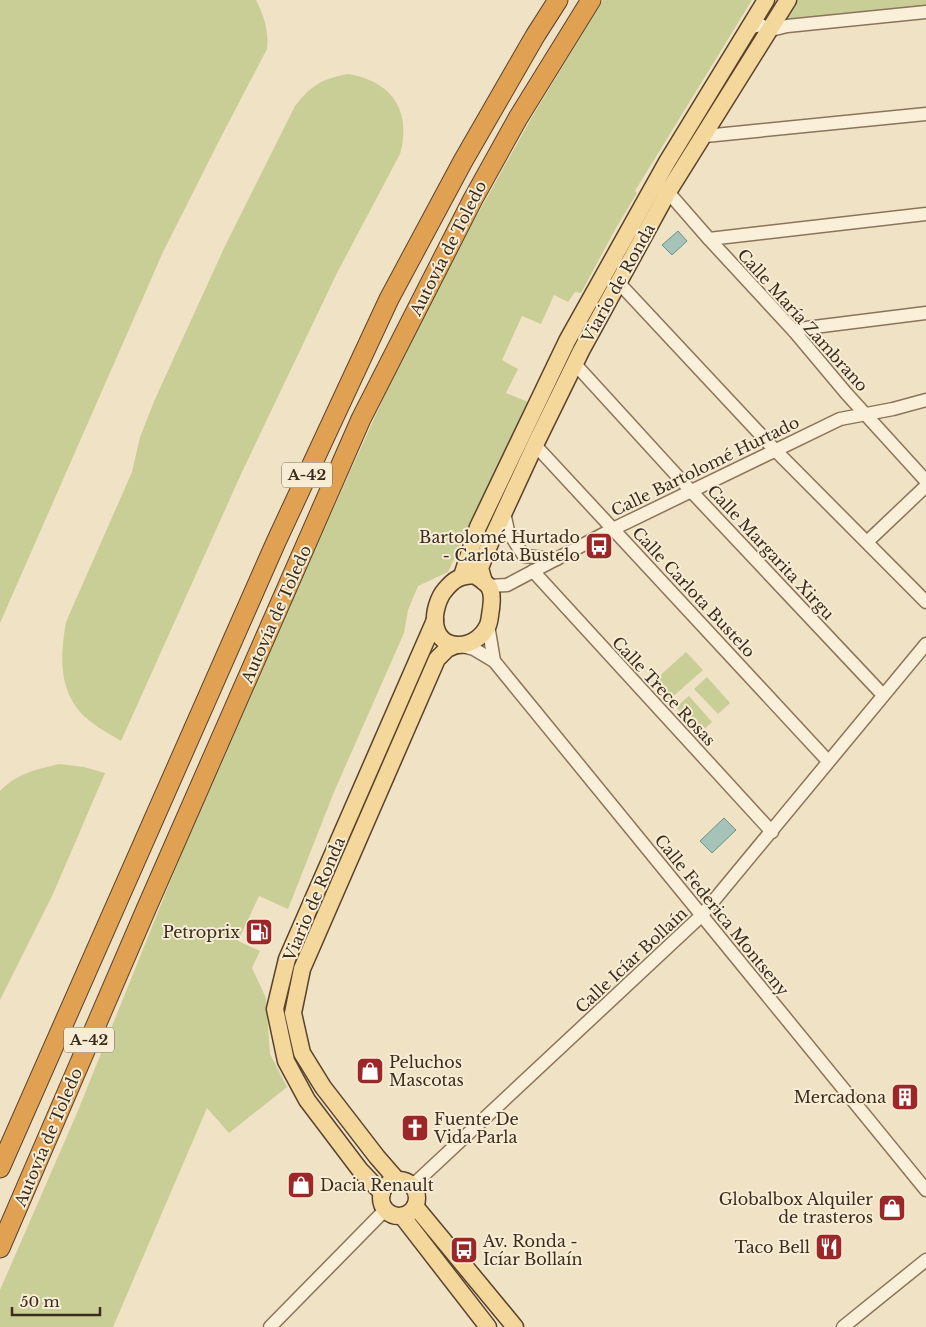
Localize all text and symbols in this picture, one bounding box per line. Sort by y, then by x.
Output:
street label: Autovía de Toledo [405,177,491,320]
street label: Viario de Ronda [577,220,659,347]
street label: Calle María Zambrano [734,244,872,396]
street label: Calle Bartolomé Hurtado [608,412,802,520]
road number: A-42 [282,462,332,488]
street label: Calle Margarita Xirgu [703,481,839,624]
street label: Calle Carlota Bustelo [628,523,760,661]
place label: Bartolomé Hurtado - Carlota Bustelo [419,527,580,565]
bus stop icon: Bartolomé Hurtado - Carlota Bustelo [584,531,614,561]
street label: Autovía de Toledo [236,542,315,687]
street label: Calle Trece Rosas [608,632,720,750]
street label: Calle Federica Montseny [651,830,794,1000]
street label: Viario de Ronda [278,834,349,965]
street label: Calle Icíar Bollaín [571,903,691,1017]
fuel station icon: Petroprix [244,917,274,947]
place label: Petroprix [163,922,240,942]
road number: A-42 [64,1028,114,1052]
place label: Peluchos Mascotas [389,1052,464,1090]
shop icon: Peluchos Mascotas [355,1056,385,1086]
street label: Autovía de Toledo [9,1065,86,1210]
building icon: Mercadona [890,1082,920,1112]
place label: Mercadona [794,1087,886,1107]
place label: Fuente De Vida Parla [433,1109,519,1147]
church icon: Fuente De Vida Parla [400,1113,430,1143]
shop icon: Dacia Renault [286,1170,316,1200]
place label: Dacia Renault [320,1175,434,1195]
place label: Globalbox Alquiler de trasteros [719,1189,873,1227]
shop icon: Globalbox Alquiler de trasteros [877,1193,907,1223]
place label: Av. Ronda - Icíar Bollaín [482,1231,582,1269]
restaurant icon: Taco Bell [814,1232,844,1262]
bus stop icon: Av. Ronda - Icíar Bollaín [449,1235,479,1265]
place label: Taco Bell [734,1237,810,1257]
scale bar [12,1284,100,1316]
text: 50 m [20,1292,60,1311]

